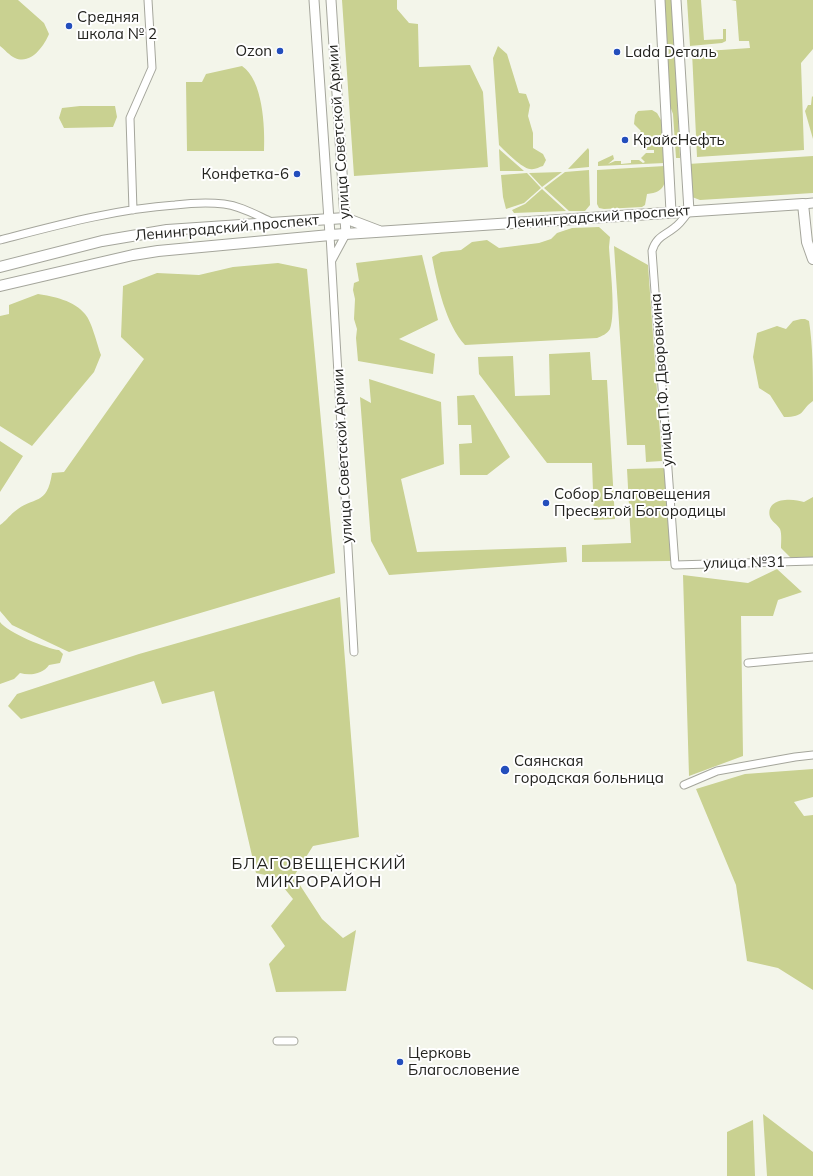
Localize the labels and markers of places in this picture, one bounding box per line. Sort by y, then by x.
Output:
place label: Средняя школа № 2 [77,8,157,43]
marker: Средняя школа № 2 [64,21,74,31]
place label: Ozon [235,42,272,60]
place label: Lada Dеталь [625,43,717,61]
marker: Ozon [275,46,285,56]
marker: Lada Dеталь [612,47,622,57]
place label: КрайсНефть [633,131,725,149]
marker: КрайсНефть [620,135,630,145]
place label: Конфетка-6 [202,165,289,183]
marker: Конфетка-6 [292,169,302,179]
place label: Собор Благовещения Пресвятой Богородицы [554,485,726,520]
marker: Собор Благовещения Пресвятой Богородицы [541,498,551,508]
place label: Саянская городская больница [514,752,664,787]
marker: Саянская городская больница [499,764,511,776]
place label: Церковь Благословение [408,1044,519,1079]
marker: Церковь Благословение [395,1057,405,1067]

